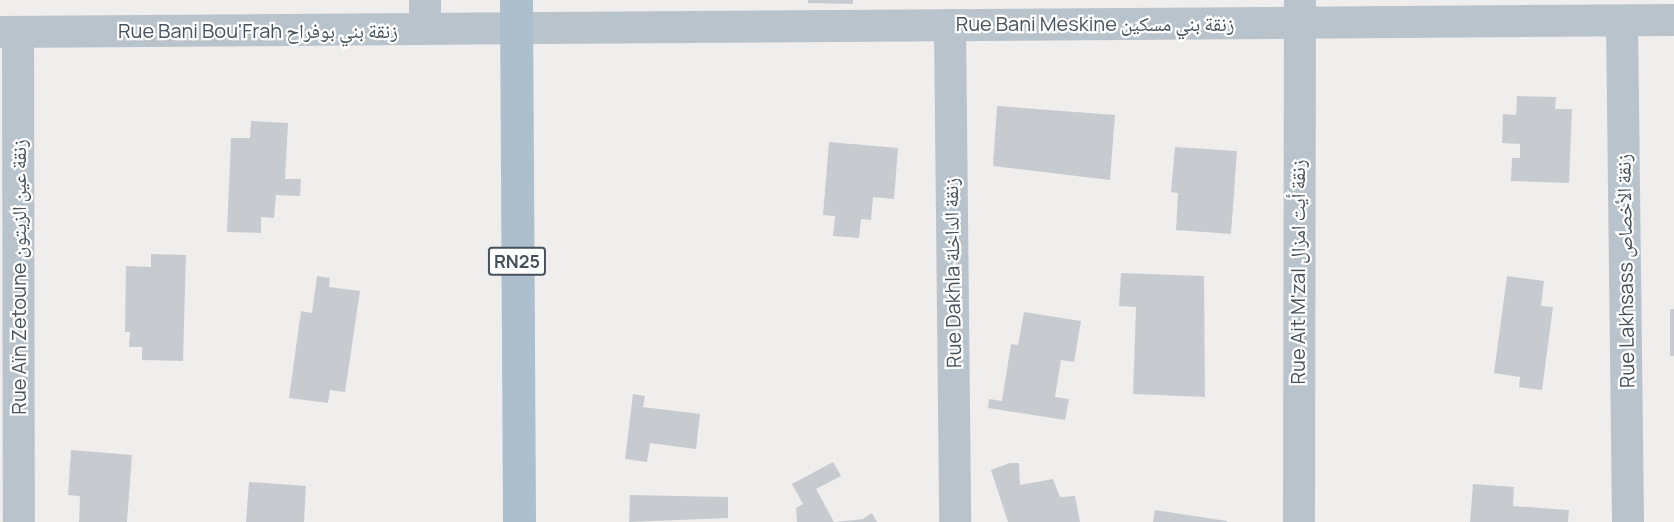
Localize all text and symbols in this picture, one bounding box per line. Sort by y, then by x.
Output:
street label: Rue Bani Meskine زنقة بني مسكين [956,11,1234,35]
street label: Rue Bani Bou'Frah زنقة بني بوفراح [118,18,398,42]
street label: Rue Aïn Zetoune زنقة عين الزيتون [6,139,30,415]
street label: Rue Lakhsass زنقة الأخصاص [1611,154,1639,388]
street label: Rue Ait M'zal زنقة أيت امزال [1285,160,1309,384]
street label: Rue Dakhla زنقة الداخلة [938,178,966,368]
road number: RN25 [487,246,547,276]

